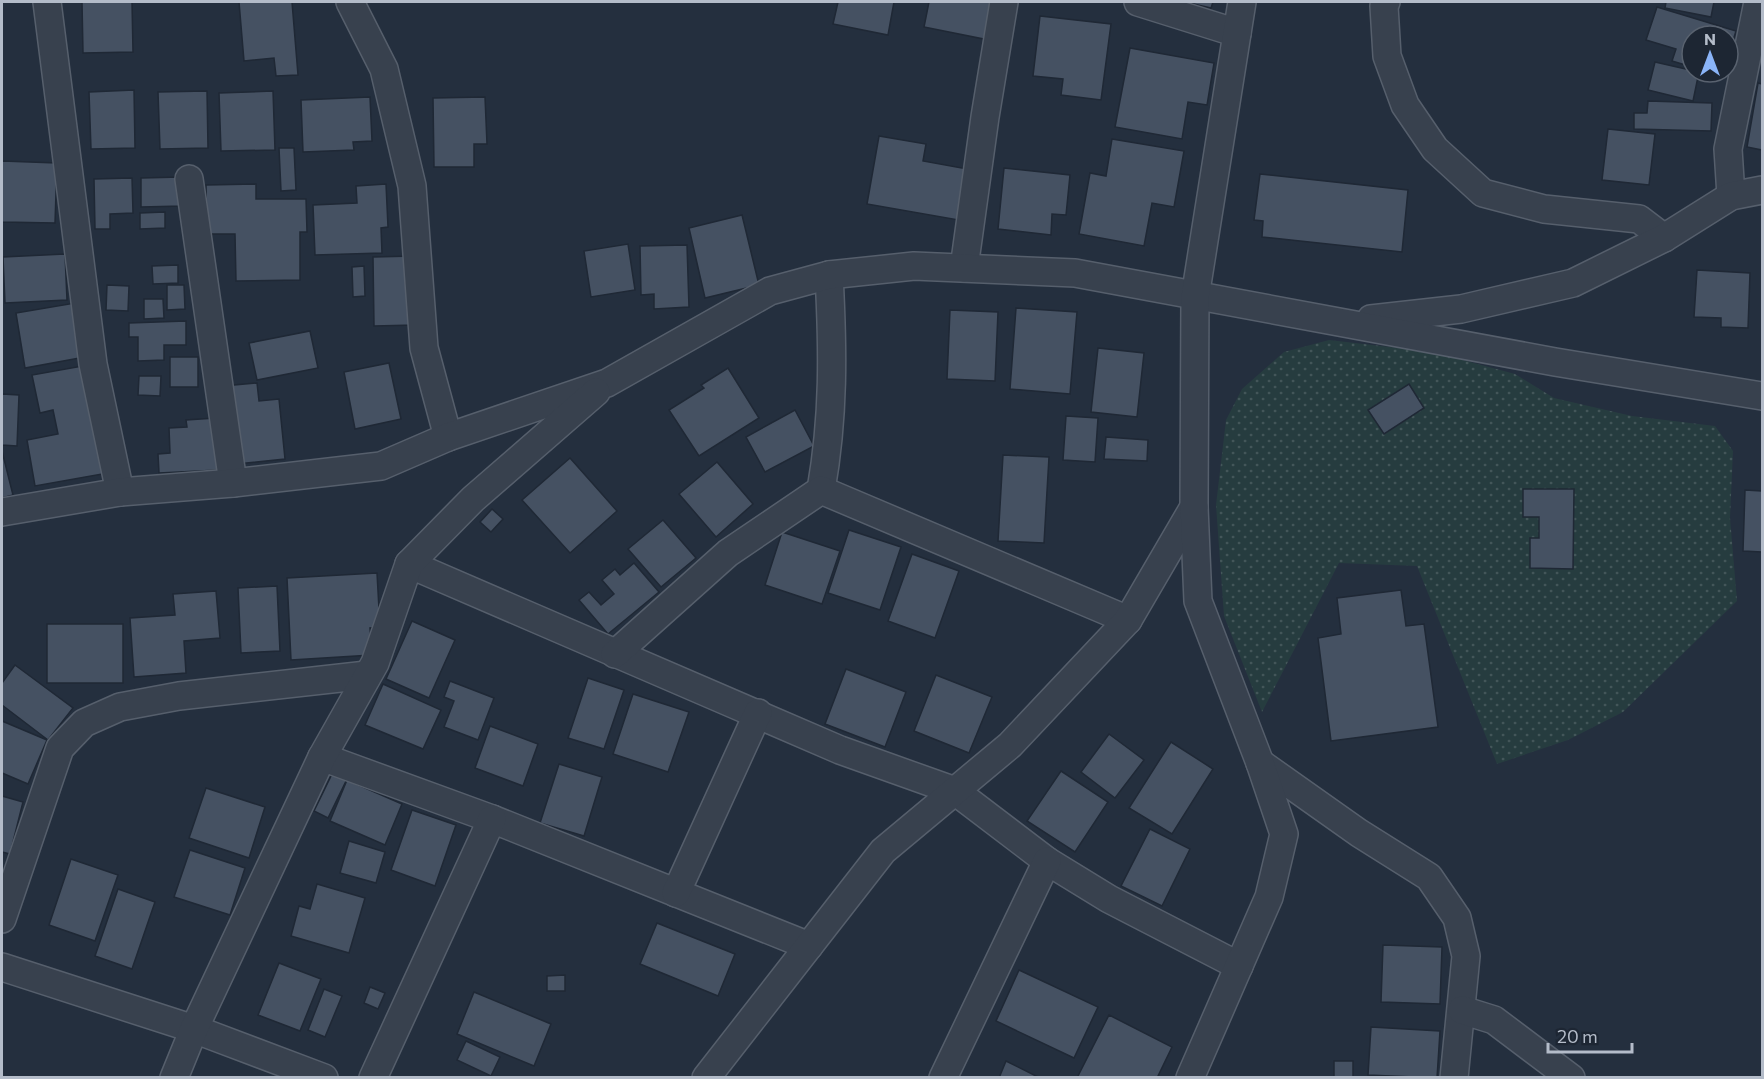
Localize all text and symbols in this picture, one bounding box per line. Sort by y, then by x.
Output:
north arrow [1680,24,1740,84]
text: N [1704,29,1716,48]
scale bar [1548,1016,1632,1054]
text: 20 m [1557,1025,1598,1047]

